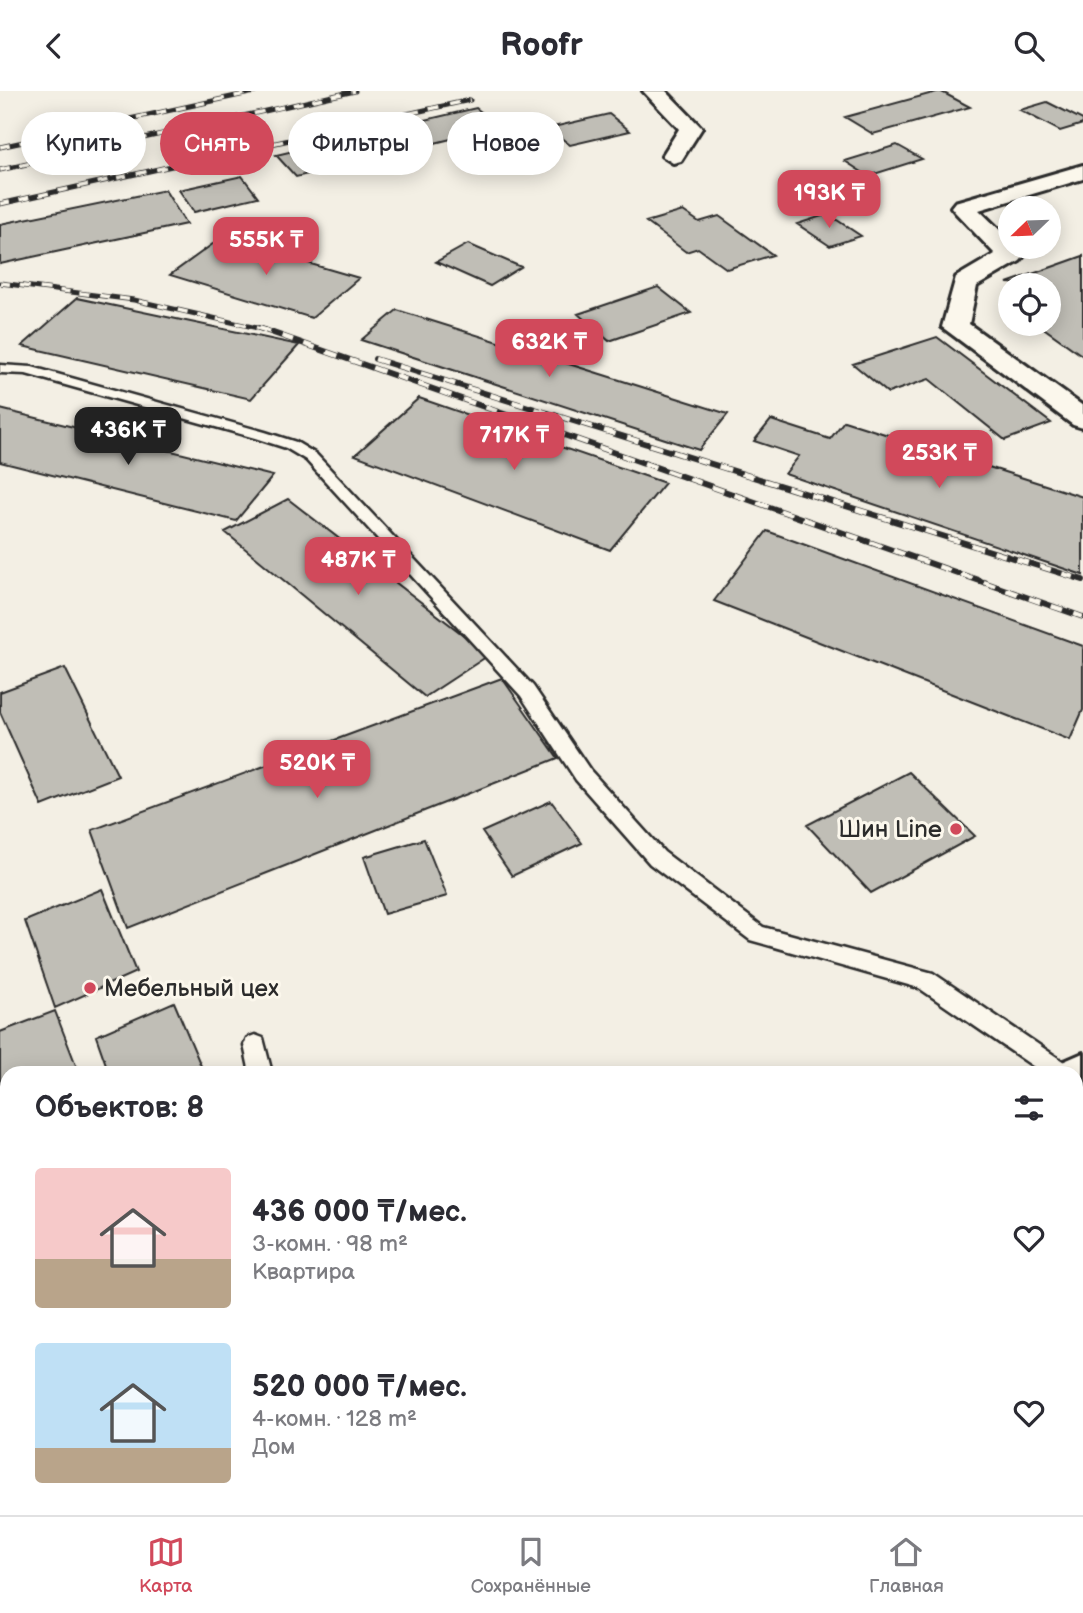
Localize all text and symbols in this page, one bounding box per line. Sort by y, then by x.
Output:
text: Roofr [500,26,583,65]
icon: back [35,27,73,65]
icon: search [1010,27,1048,65]
chip: Купить [21,112,146,175]
chip: Снять [160,112,274,175]
chip: Фильтры [288,112,433,175]
chip: Новое [447,112,564,175]
pin: 193K ₸ [772,171,886,230]
text: 193K ₸ [793,179,865,207]
north arrow [998,196,1060,259]
map controls [998,196,1061,336]
pin: 555K ₸ [209,218,323,277]
text: 555K ₸ [229,226,303,254]
button: locate [998,273,1061,336]
pin: 632K ₸ [492,320,606,379]
text: 632K ₸ [511,328,587,356]
pin: 436K ₸ [71,407,185,467]
pin: 717K ₸ [457,413,571,472]
text: 436K ₸ [90,416,166,444]
text: 717K ₸ [479,421,549,449]
pin: 253K ₸ [882,431,996,490]
text: 253K ₸ [902,439,976,467]
pin: 487K ₸ [301,538,415,597]
text: 487K ₸ [321,546,395,574]
pin: 520K ₸ [260,741,374,800]
text: 520K ₸ [279,749,355,777]
place label: Шин Line [838,815,942,844]
marker: Шин Line [948,821,964,837]
place label: Мебельный цех [104,974,279,1003]
marker: Мебельный цех [82,980,98,996]
icon: filters [1010,1089,1048,1127]
text: Объектов: 8 [35,1090,204,1126]
text: 436 000 ₸/мес. [252,1194,467,1230]
icon: home [91,1196,175,1280]
icon: heart [1010,1219,1048,1257]
text: 3-комн. · 98 m² [252,1230,408,1258]
text: Квартира [252,1258,355,1286]
text: 520 000 ₸/мес. [252,1369,467,1405]
icon: home [91,1371,175,1455]
icon: heart [1010,1394,1048,1432]
text: 4-комн. · 128 m² [252,1405,417,1433]
text: Дом [252,1433,295,1461]
tab: Карта [139,1533,193,1598]
tab: Сохранённые [471,1533,591,1598]
tab: Главная [869,1533,944,1598]

